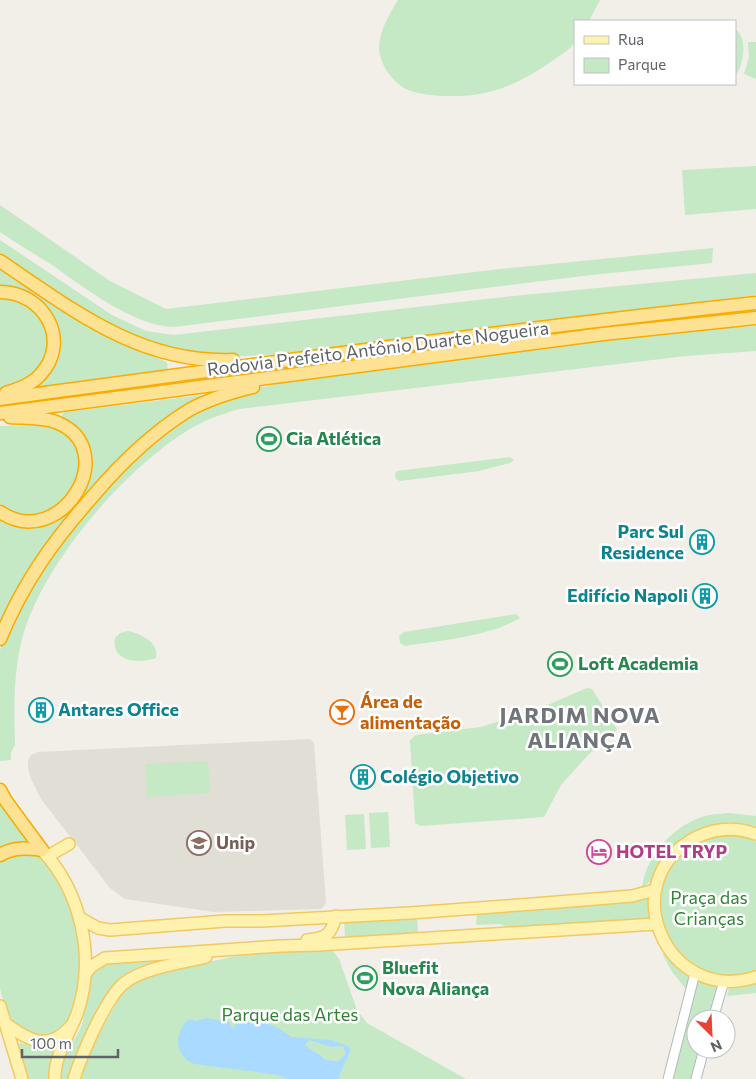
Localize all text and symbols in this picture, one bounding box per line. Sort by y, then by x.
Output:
legend [574,20,736,85]
text: Rua [618,30,644,48]
text: Parque [618,55,666,73]
street label: Rodovia Prefeito Antônio Duarte Nogueira [206,316,550,380]
sports icon: Cia Atlética [256,426,282,452]
place label: Cia Atlética [286,427,381,449]
place label: Parc Sul Residence [601,520,684,563]
building icon: Parc Sul Residence [689,529,715,555]
building icon: Edifício Napoli [692,583,718,609]
place label: Edifício Napoli [567,584,688,606]
sports icon: Loft Academia [547,651,573,677]
place label: Loft Academia [578,652,698,674]
place label: Área de alimentação [360,690,461,733]
building icon: Antares Office [28,697,54,723]
place label: Antares Office [58,698,179,720]
bar icon: Área de alimentação [329,699,355,725]
district label: JARDIM NOVA ALIANÇA [499,701,661,753]
building icon: Colégio Objetivo [350,764,376,790]
place label: Colégio Objetivo [380,765,519,787]
school or university icon: Unip [186,830,212,856]
place label: Unip [216,831,256,853]
hotel icon: HOTEL TRYP [586,839,612,865]
place label: HOTEL TRYP [616,840,727,862]
park label: Praça das Crianças [670,886,748,929]
place label: Bluefit Nova Aliança [382,956,489,999]
sports icon: Bluefit Nova Aliança [352,965,378,991]
park label: Parque das Artes [221,1003,359,1025]
north arrow [686,1009,736,1059]
scale bar [22,1026,119,1058]
text: 100 m [30,1034,72,1052]
text: N [708,1036,725,1056]

